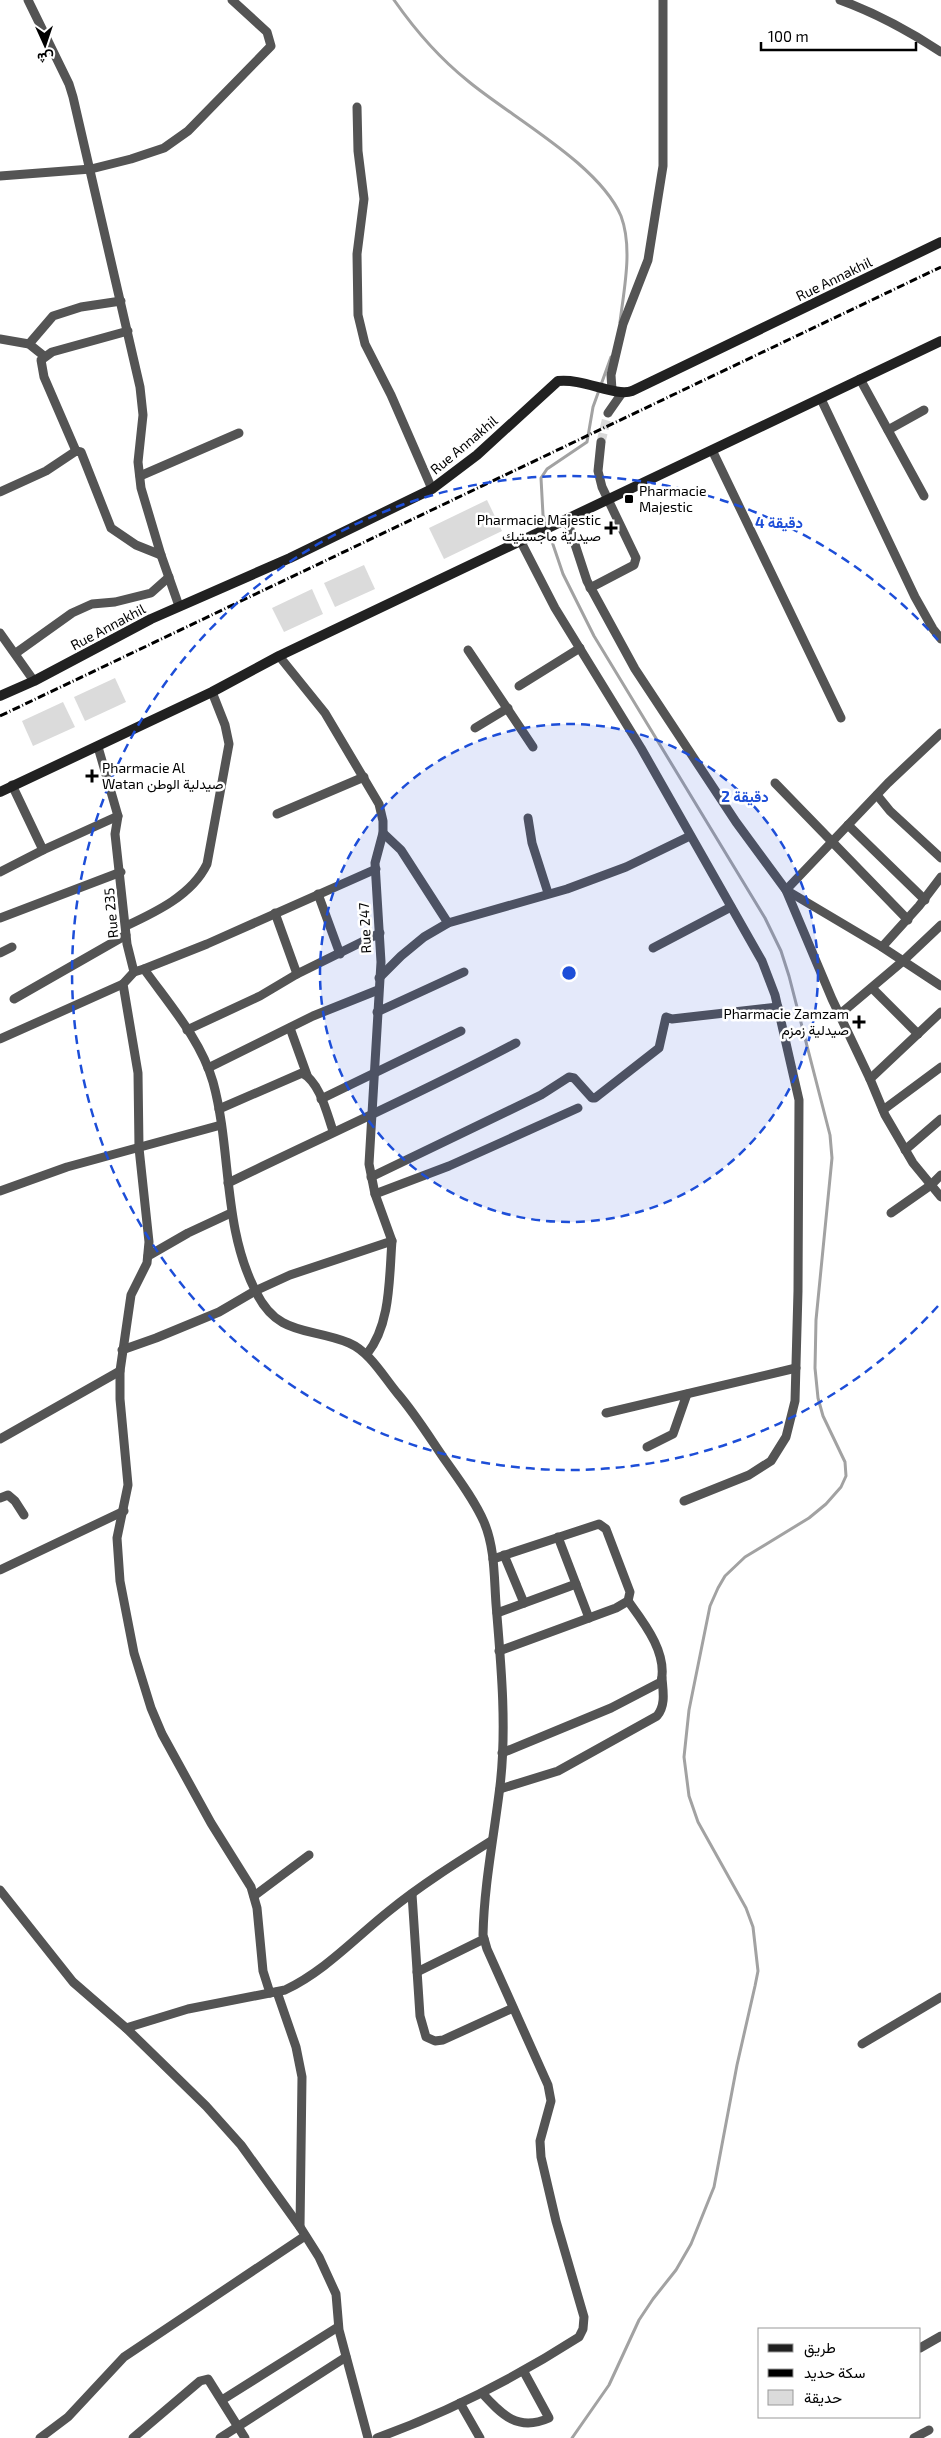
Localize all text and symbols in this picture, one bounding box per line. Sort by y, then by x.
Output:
north arrow [20,20,70,70]
scale bar [761,20,916,52]
text: 100 m [768,27,809,45]
text: ش [37,49,55,67]
street label: Rue Annakhil [793,252,875,304]
street label: Rue Annakhil [427,411,501,478]
place label: Pharmacie Majestic [639,482,706,515]
marker: Pharmacie Majestic [623,493,635,505]
place label: Pharmacie Majestic صيدلية ماجستيك [477,511,601,545]
text: 4 دقيقة [755,513,803,532]
marker: Pharmacie Majestic صيدلية ماجستيك [605,522,617,534]
street label: Rue Annakhil [67,599,149,653]
place label: Pharmacie Al Watan صيدلية الوطن [102,759,224,793]
marker: Pharmacie Al Watan صيدلية الوطن [86,770,98,782]
text: 2 دقيقة [721,787,769,806]
street label: Rue 235 [100,887,121,939]
street label: Rue 247 [355,902,374,954]
centre of rings [560,964,578,982]
place label: Pharmacie Zamzam صيدلية زمزم [723,1005,849,1039]
marker: Pharmacie Zamzam صيدلية زمزم [853,1016,865,1028]
legend [758,2328,921,2418]
text: طريق [804,2338,836,2358]
text: سكة حديد [804,2363,865,2382]
text: حديقة [804,2388,842,2407]

